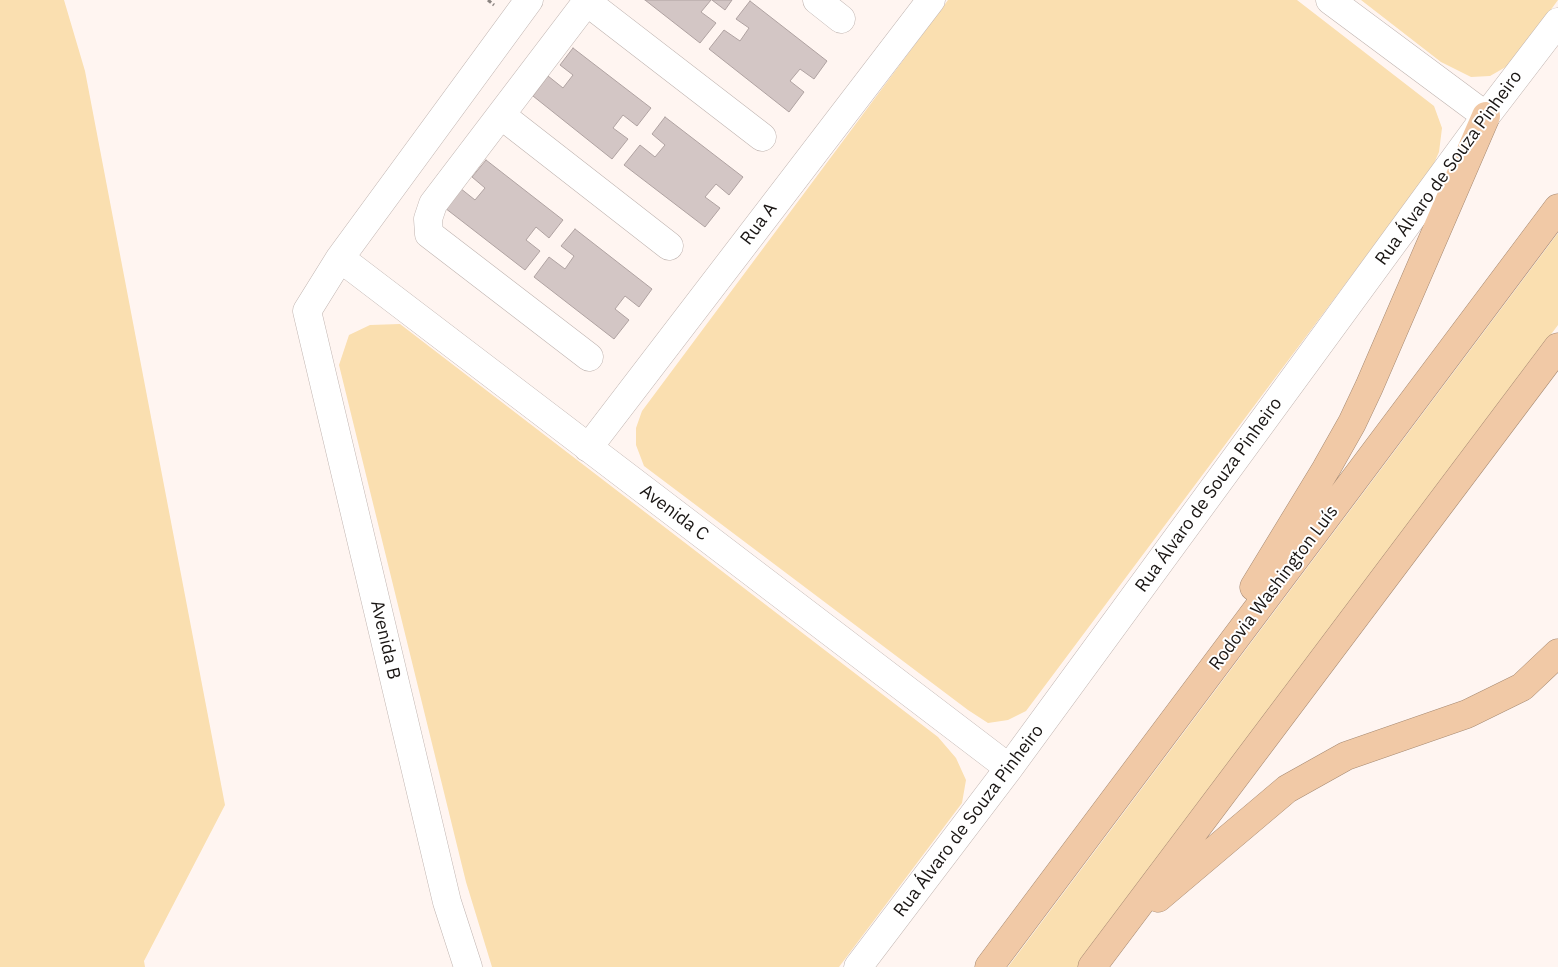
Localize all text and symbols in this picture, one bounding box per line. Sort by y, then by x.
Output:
street label: Rua Álvaro de Souza Pinheiro [1371,66,1527,270]
street label: Rua A [736,199,782,249]
street label: Rua Álvaro de Souza Pinheiro [1131,393,1287,597]
street label: Avenida C [636,480,712,546]
street label: Rodovia Washington Luís [1205,501,1343,675]
street label: Avenida B [365,598,405,682]
street label: Rua Álvaro de Souza Pinheiro [890,721,1048,921]

